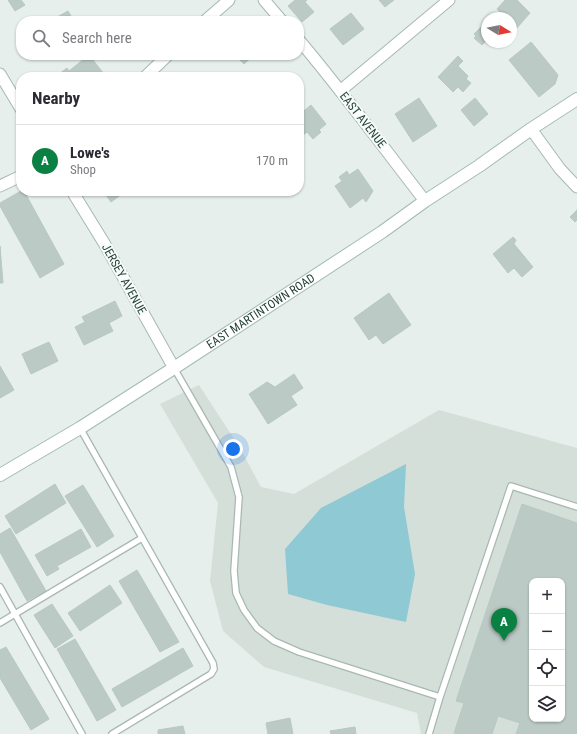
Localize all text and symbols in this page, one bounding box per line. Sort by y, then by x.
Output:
north arrow [481,12,517,48]
search box [16,16,304,60]
icon: search [30,27,52,49]
text: Search here [62,29,132,47]
text: Nearby [32,88,80,108]
street label: EAST AVENUE [337,89,389,151]
text: Lowe's [70,144,110,162]
text: A [41,153,49,168]
text: 170 m [256,153,288,168]
text: Shop [70,162,96,177]
street label: JERSEY AVENUE [99,241,149,317]
street label: EAST MARTINTOWN ROAD [204,271,318,352]
your location [223,439,243,459]
map controls [529,578,565,722]
button: + [529,578,565,614]
pin: A [491,608,517,641]
button: − [529,614,565,650]
button: locate [529,650,565,686]
button: layers [529,686,565,722]

